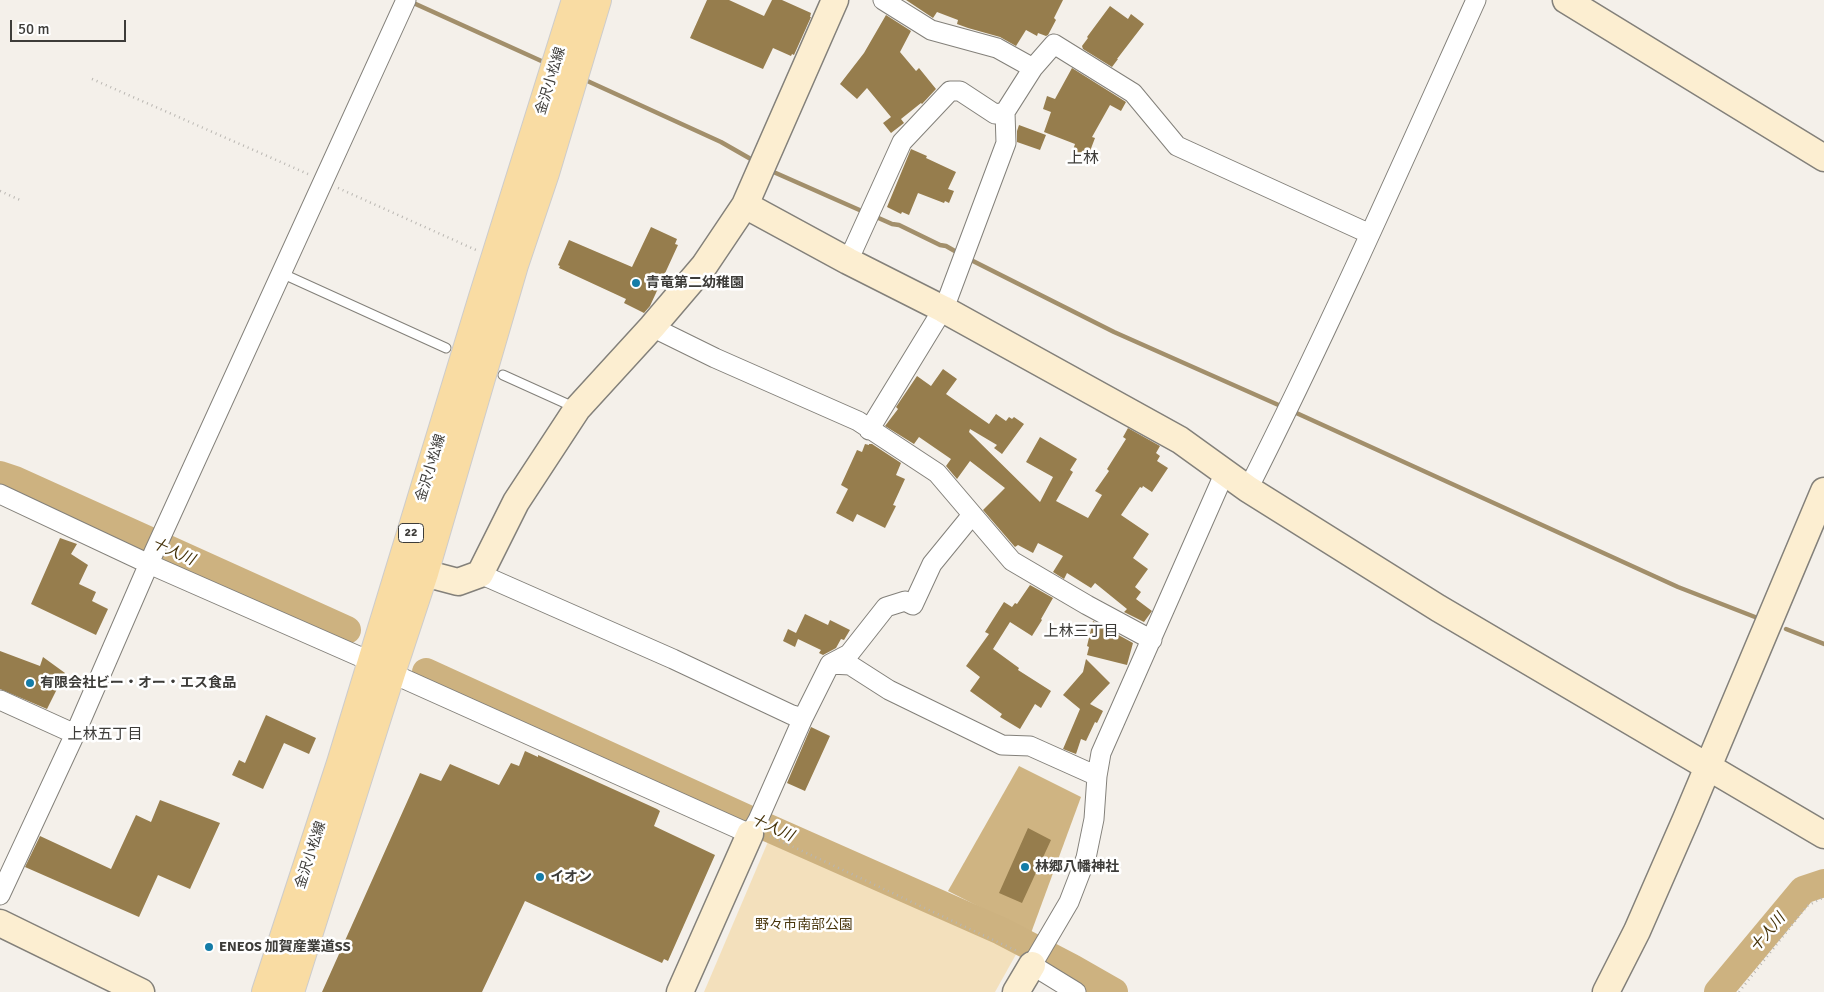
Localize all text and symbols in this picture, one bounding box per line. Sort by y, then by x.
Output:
scale bar [12,10,129,42]
text: 50 m [18,20,49,38]
street label: 金沢小松線 [533,45,569,117]
district label: 上林 [1067,149,1099,169]
place label: 青竜第二幼稚園 [646,275,744,291]
marker: 青竜第二幼稚園 [630,277,642,289]
street label: 金沢小松線 [413,432,449,504]
road number: 22 [398,524,424,542]
water label: 十人川 [149,535,197,569]
district label: 上林三丁目 [1044,623,1118,641]
place label: 有限会社ビー・オー・エス食品 [40,675,236,691]
marker: 有限会社ビー・オー・エス食品 [24,677,36,689]
district label: 上林五丁目 [68,726,142,744]
water label: 十人川 [748,811,796,845]
street label: 金沢小松線 [292,819,330,891]
place label: 林郷八幡神社 [1035,859,1119,875]
marker: 林郷八幡神社 [1019,861,1031,873]
place label: イオン [550,869,592,885]
marker: イオン [534,871,546,883]
water label: 十人川 [1747,910,1789,956]
park label: 野々市南部公園 [755,917,853,933]
place label: ENEOS 加賀産業道SS [219,939,350,955]
marker: ENEOS 加賀産業道SS [203,941,215,953]

